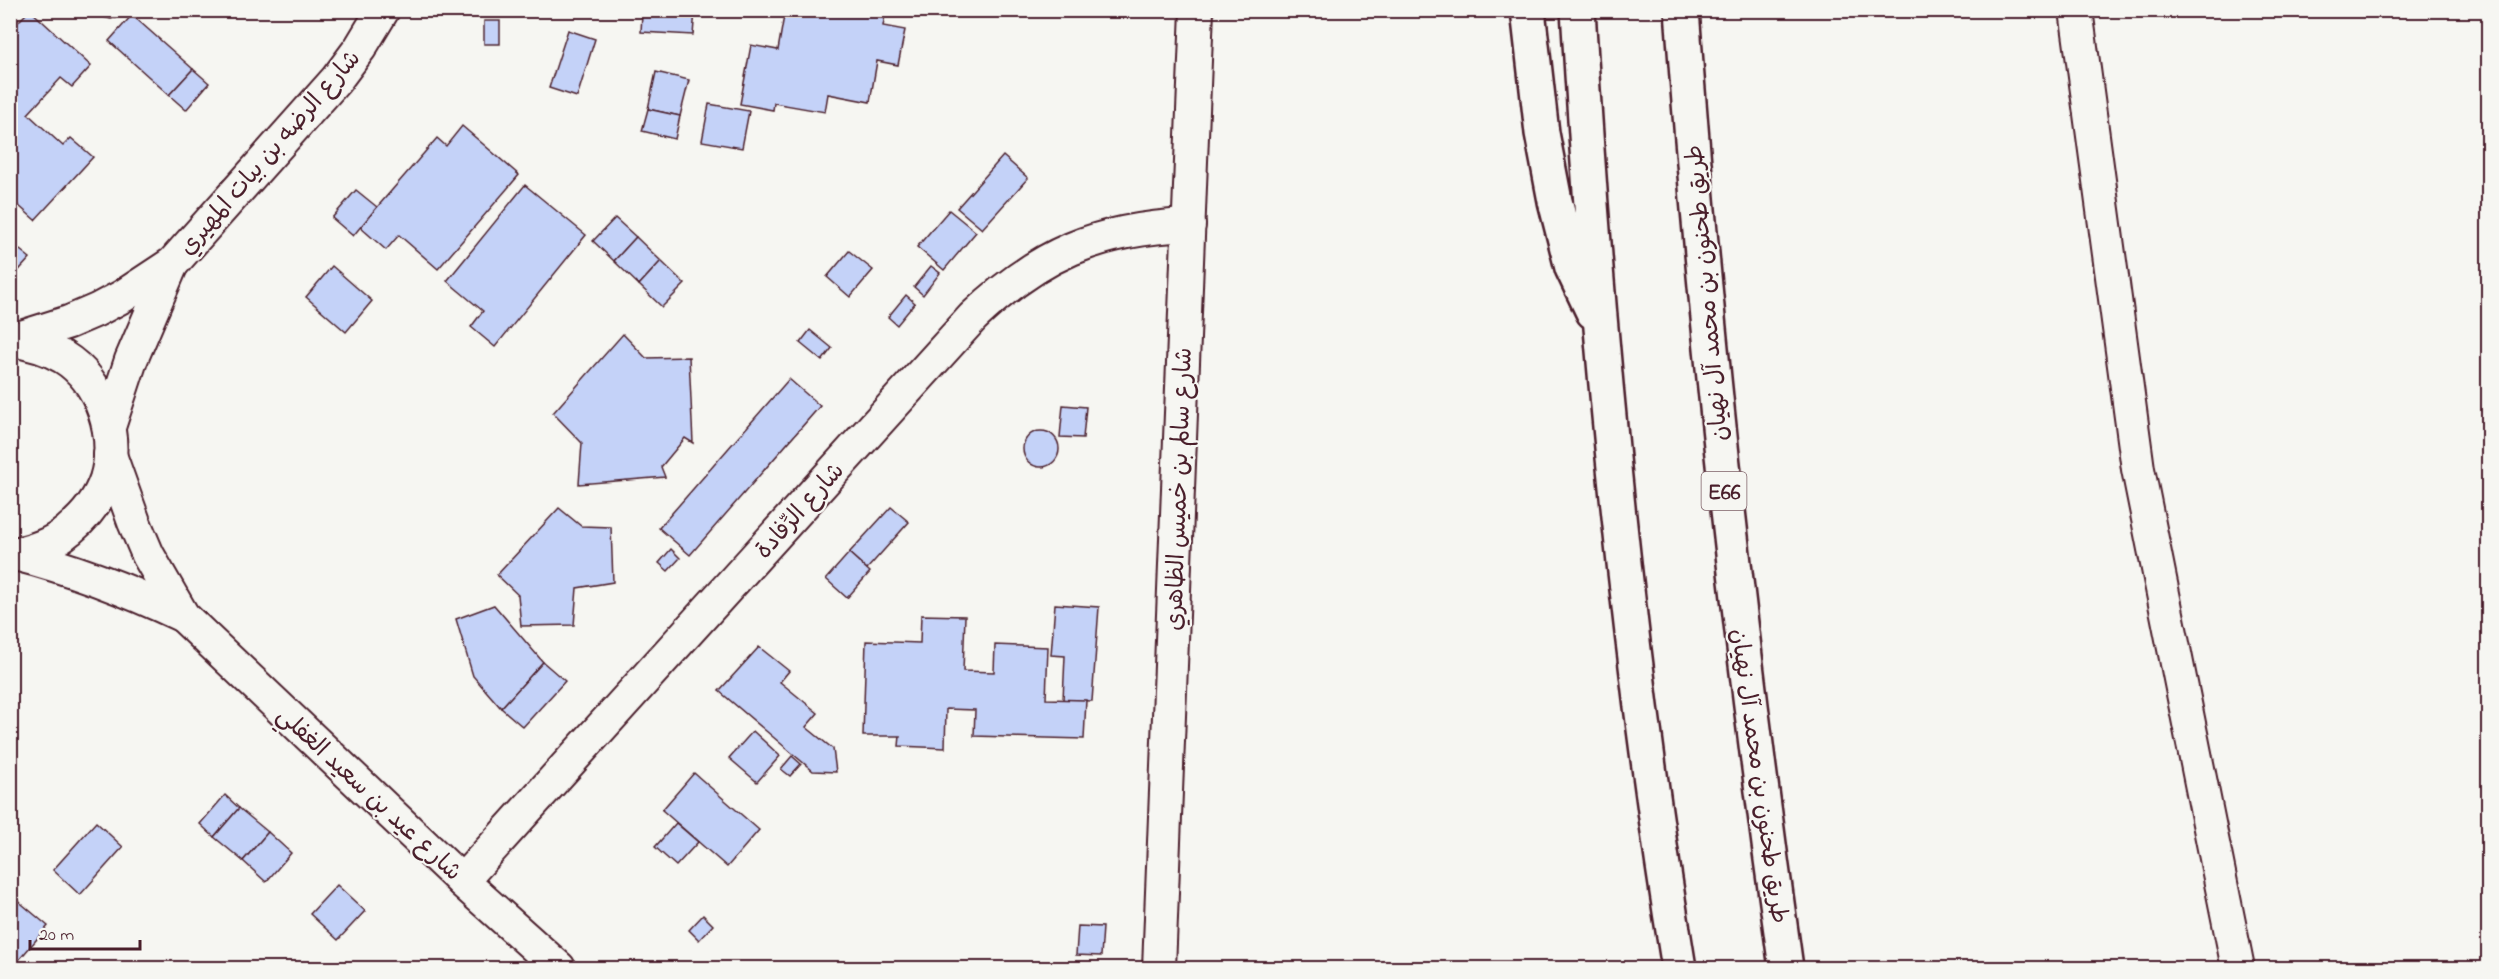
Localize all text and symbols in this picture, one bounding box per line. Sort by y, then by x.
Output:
street label: شارع الرضه بن بيات المهيري [172,43,370,264]
street label: طريق طحنون بن محمد آل نهيان [1678,143,1739,442]
street label: شارع سالم بن خميس الظاهري [1158,347,1203,631]
street label: شارع الرِّفادة [748,456,854,568]
road number: E66 [1702,472,1746,510]
street label: طريق طحنون بن محمد آل نهيان [1719,627,1796,926]
street label: شارع عيد بن سعيد الغفلي [267,700,469,891]
scale bar [30,913,140,951]
text: 20 m [39,923,74,949]

